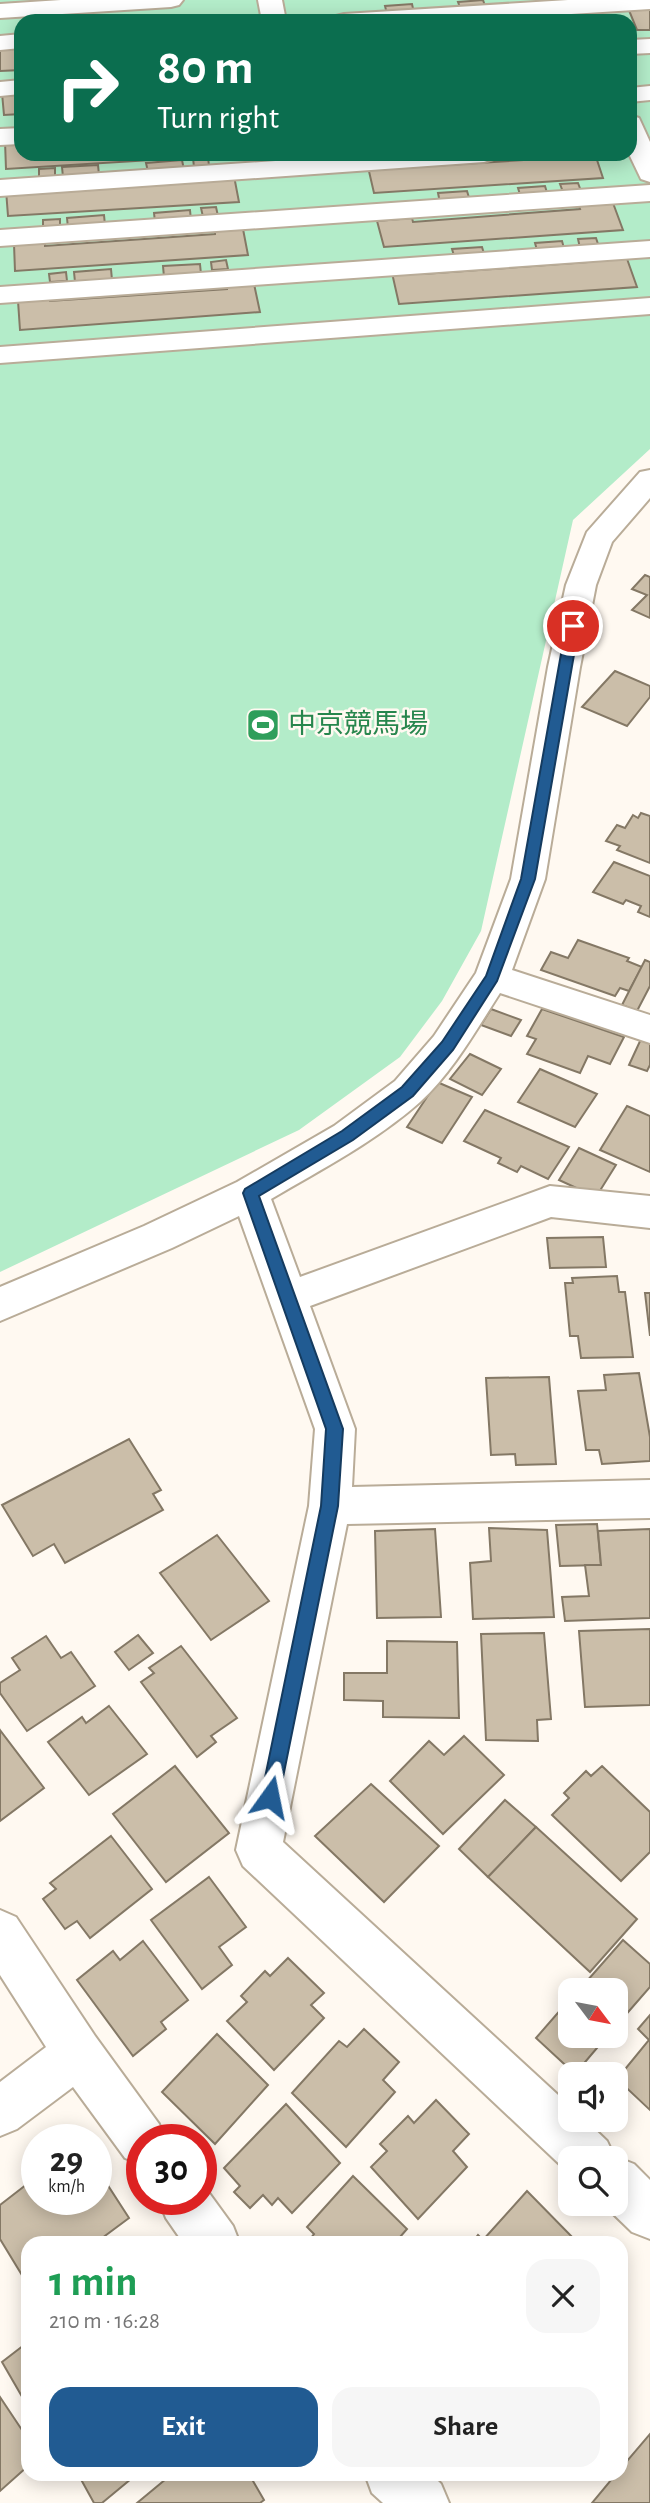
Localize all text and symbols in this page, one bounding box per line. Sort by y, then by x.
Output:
icon: right [42,42,133,133]
text: 80 m [157,44,254,93]
text: Turn right [157,102,279,134]
pin [543,596,603,656]
icon: arrive [554,607,592,645]
sports icon: 中京競馬場 [244,706,282,744]
place label: 中京競馬場 [288,709,428,739]
position arrow [233,1760,307,1834]
north arrow [558,1978,628,2048]
map controls [558,1978,628,2216]
button: sound [558,2062,628,2132]
speed limit sign: 30 [126,2124,217,2215]
text: 29 [50,2143,83,2178]
button: search [558,2146,628,2216]
text: km/h [48,2178,85,2196]
button: close [526,2259,600,2333]
text: 1 min [49,2261,138,2303]
text: 210 m · 16:28 [49,2310,160,2333]
button: Exit [49,2387,318,2467]
button: Share [332,2387,600,2467]

